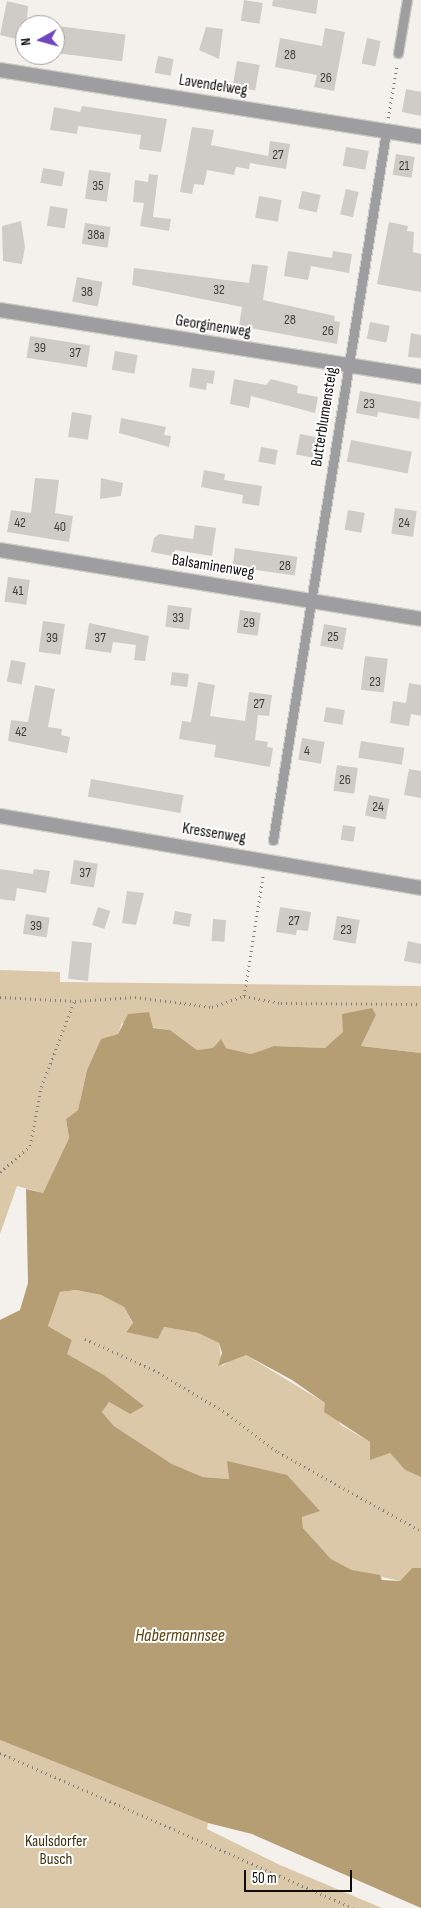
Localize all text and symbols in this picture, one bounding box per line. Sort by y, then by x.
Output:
north arrow [15,15,65,65]
text: N [17,37,35,47]
house number: 28 [284,47,296,63]
house number: 26 [320,70,332,86]
street label: Lavendelweg [177,71,249,101]
house number: 27 [272,147,284,163]
house number: 21 [399,158,409,174]
house number: 35 [92,178,104,194]
house number: 38a [87,227,105,243]
house number: 32 [213,282,225,298]
house number: 38 [81,284,93,300]
street label: Georginenweg [174,312,252,342]
house number: 28 [284,312,296,328]
house number: 26 [322,323,334,339]
house number: 39 [34,340,46,356]
house number: 37 [69,345,81,361]
street label: Butterblumensteig [308,366,342,468]
house number: 23 [363,396,375,412]
house number: 42 [14,515,26,531]
house number: 24 [398,515,410,531]
house number: 40 [54,519,66,535]
street label: Balsaminenweg [170,551,256,583]
house number: 28 [279,558,291,574]
house number: 41 [13,583,23,599]
house number: 33 [172,610,184,626]
house number: 29 [243,615,255,631]
house number: 25 [327,629,339,645]
house number: 39 [46,630,58,646]
house number: 37 [94,630,106,646]
house number: 23 [369,674,381,690]
house number: 27 [253,696,265,712]
house number: 42 [15,724,27,740]
house number: 4 [304,743,310,759]
house number: 26 [339,772,351,788]
house number: 24 [372,799,384,815]
street label: Kressenweg [181,819,247,849]
house number: 37 [79,865,91,881]
house number: 27 [288,913,300,929]
house number: 39 [30,918,42,934]
house number: 23 [340,922,352,938]
water label: Habermannsee [135,1625,225,1647]
park label: Kaulsdorfer Busch [25,1832,87,1870]
scale bar [246,1860,354,1892]
text: 50 m [252,1869,277,1888]

